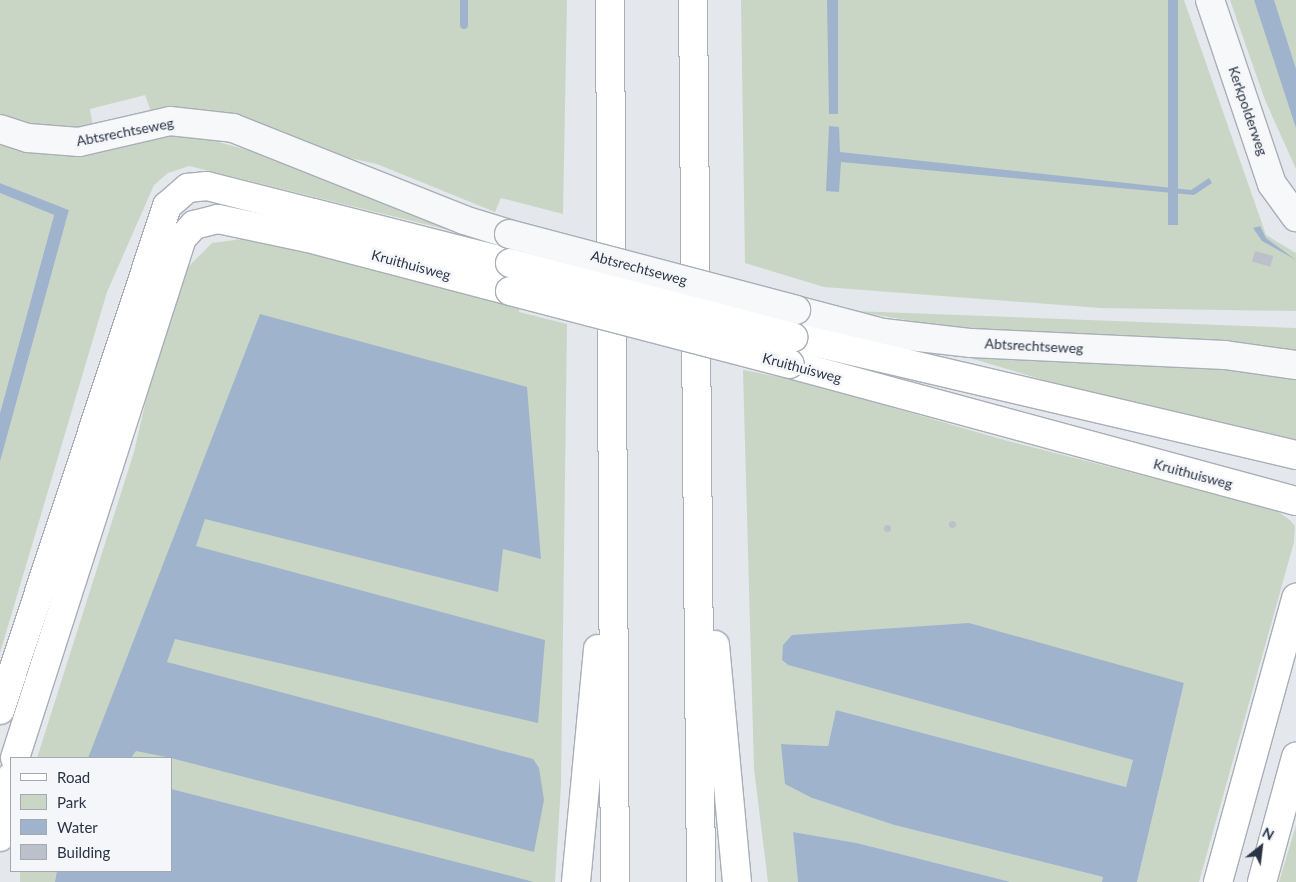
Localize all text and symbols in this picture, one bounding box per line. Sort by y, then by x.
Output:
street label: Kerkpolderweg [1225,64,1271,158]
street label: Abtsrechtseweg [75,114,175,150]
street label: Kruithuisweg [370,246,452,284]
street label: Abtsrechtseweg [589,247,689,289]
street label: Abtsrechtseweg [984,335,1084,357]
street label: Kruithuisweg [761,349,843,387]
street label: Kruithuisweg [1152,455,1234,493]
legend [10,757,172,872]
text: Road [57,768,90,786]
text: Park [57,793,86,811]
text: Water [57,818,98,836]
north arrow [1236,822,1286,872]
text: N [1260,823,1277,843]
text: Building [57,843,110,861]

